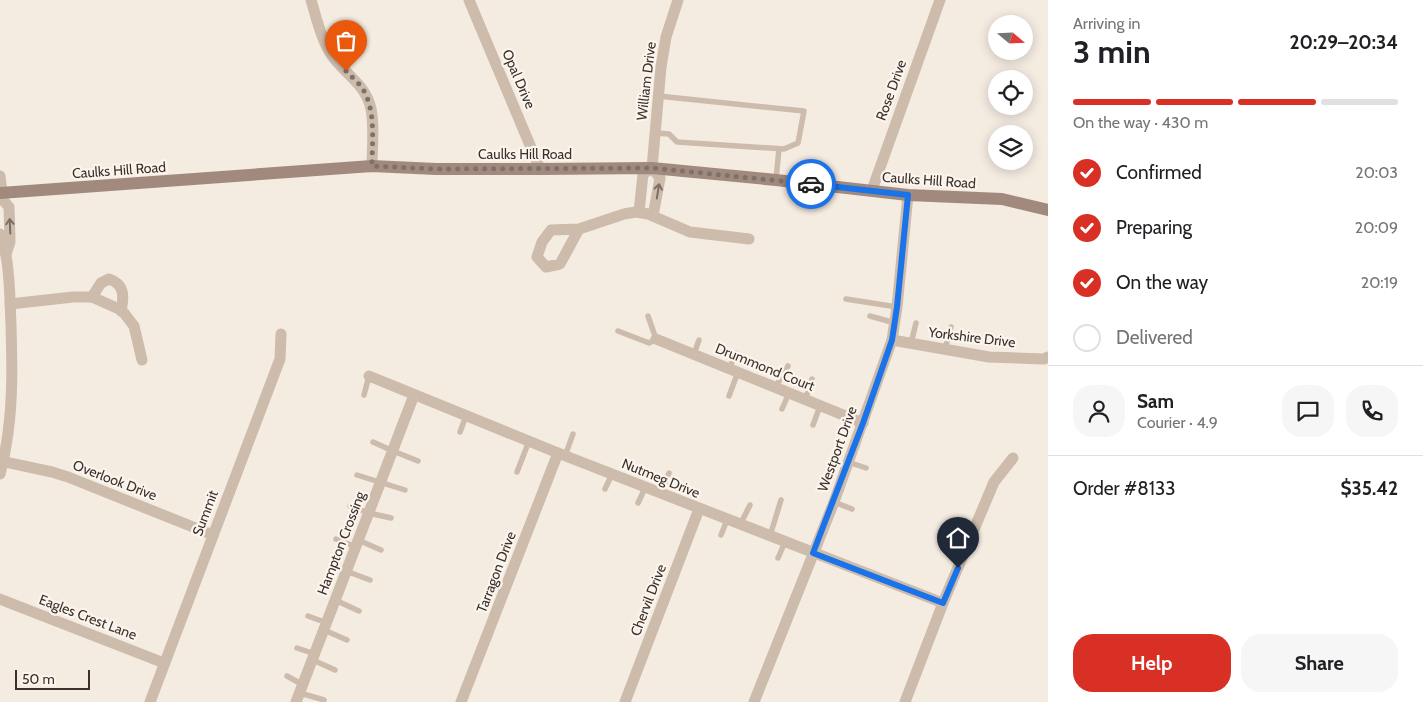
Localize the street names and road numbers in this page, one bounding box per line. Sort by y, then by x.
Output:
street label: William Drive [632,41,660,121]
street label: Opal Drive [498,46,540,112]
street label: Rose Drive [872,57,910,123]
street label: Caulks Hill Road [478,145,572,163]
street label: Caulks Hill Road [71,158,167,182]
street label: Caulks Hill Road [881,168,977,192]
street label: Yorkshire Drive [927,323,1017,351]
street label: Drummond Court [713,339,818,395]
street label: Westport Drive [813,404,861,494]
street label: Nutmeg Drive [619,454,703,502]
street label: Overlook Drive [70,456,160,504]
street label: Summit [188,487,222,538]
street label: Hampton Crossing [313,488,369,597]
street label: Tarragon Drive [472,529,520,615]
street label: Chervil Drive [626,562,670,638]
street label: Eagles Crest Lane [37,590,139,644]

